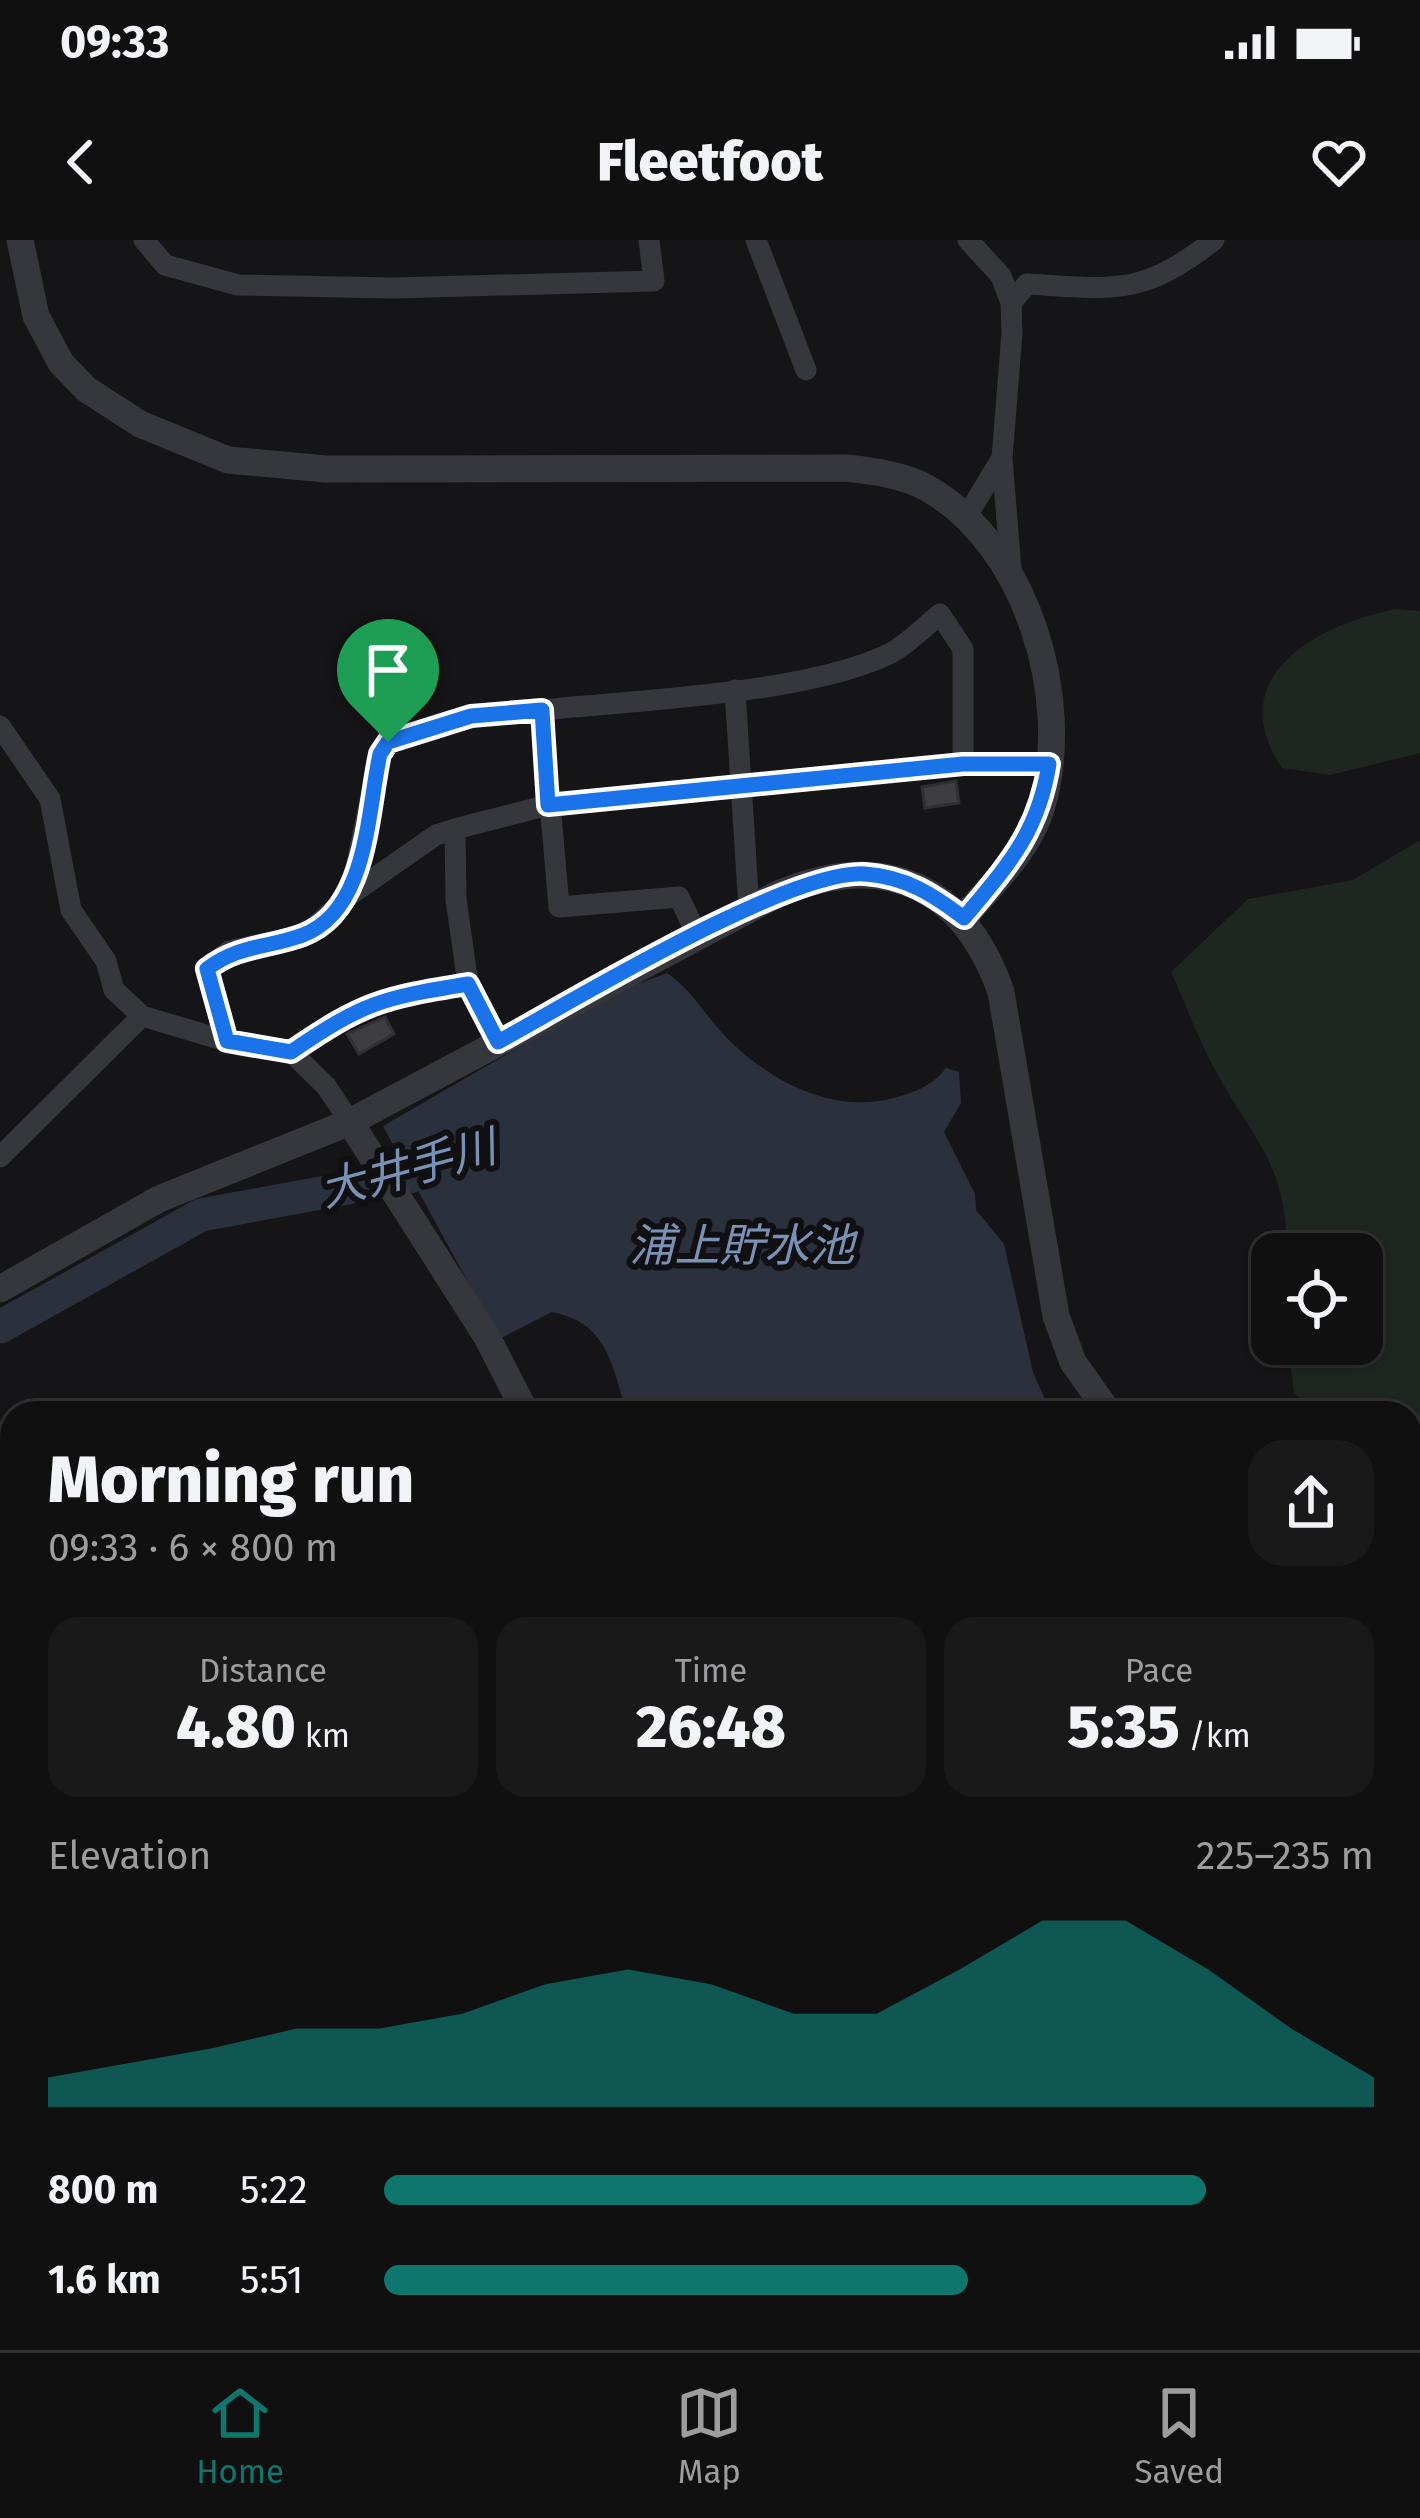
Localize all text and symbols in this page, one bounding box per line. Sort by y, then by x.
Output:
text: 09:33 [60,15,169,69]
icon: back [48,129,114,195]
icon: heart [1306,129,1372,195]
text: Fleetfoot [597,130,823,194]
pin [337,619,439,742]
icon: arrive [355,637,421,703]
water label: 大井手川 [314,1119,506,1218]
water label: 浦上貯水池 [629,1219,858,1273]
map controls [1251,1233,1383,1365]
button: locate [1251,1233,1383,1365]
text: Morning run [48,1440,414,1519]
button: share [1248,1440,1374,1566]
text: 09:33 · 6 × 800 m [48,1525,338,1571]
text: Distance [199,1651,327,1691]
text: Time [675,1651,747,1691]
text: Pace [1125,1651,1193,1691]
text: 4.80 [176,1691,296,1763]
text: 26:48 [636,1691,786,1763]
text: 5:35 [1067,1691,1180,1763]
text: km [296,1716,350,1756]
text: /km [1180,1716,1251,1756]
text: Elevation [48,1833,211,1879]
text: 225–235 m [1196,1833,1374,1879]
text: 800 m [48,2167,159,2213]
text: 5:22 [240,2167,308,2213]
text: 1.6 km [48,2257,161,2303]
text: 5:51 [240,2257,304,2303]
tab: Home [196,2380,284,2492]
tab: Map [676,2380,742,2492]
tab: Saved [1135,2380,1224,2492]

